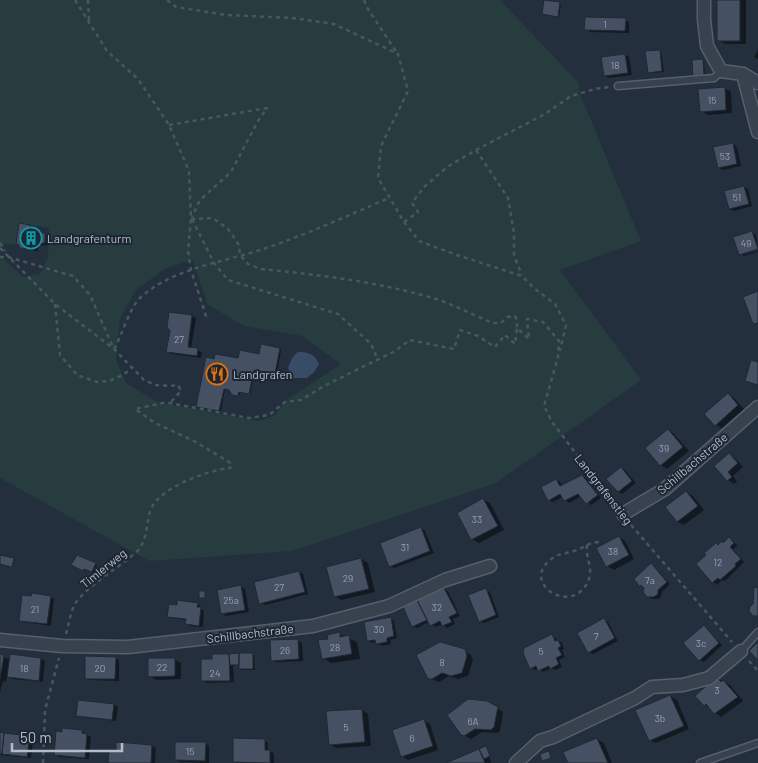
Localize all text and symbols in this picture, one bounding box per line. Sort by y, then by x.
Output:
house number: 1 [603,18,607,30]
house number: 18 [611,59,619,71]
house number: 15 [708,94,716,106]
house number: 53 [720,150,730,162]
house number: 51 [733,191,741,203]
building icon: Landgrafenturm [19,226,43,250]
place label: Landgrafenturm [47,231,131,245]
house number: 49 [741,237,751,249]
house number: 27 [174,333,184,345]
restaurant icon: Landgrafen [205,362,229,386]
place label: Landgrafen [233,367,292,381]
street label: Schillbachstraße [654,430,730,496]
house number: 39 [659,442,669,454]
street label: Landgrafenstieg [572,451,636,527]
house number: 33 [472,513,482,525]
house number: 31 [401,541,409,553]
street label: Timlerweg [77,545,129,591]
house number: 38 [608,545,618,557]
house number: 12 [714,556,722,568]
house number: 29 [343,572,353,584]
house number: 7a [645,574,655,586]
house number: 27 [274,581,284,593]
house number: 25a [223,594,239,606]
house number: 32 [432,601,442,613]
house number: 21 [31,603,39,615]
street label: Schillbachstraße [206,621,294,645]
house number: 30 [374,623,384,635]
house number: 7 [594,630,599,642]
house number: 3c [696,637,706,649]
house number: 28 [330,641,340,653]
house number: 26 [280,644,290,656]
house number: 5 [538,645,544,657]
house number: 8 [439,656,445,668]
house number: 22 [157,661,167,673]
house number: 18 [20,662,28,674]
house number: 20 [94,662,106,674]
house number: 24 [210,667,220,679]
house number: 3 [714,684,720,696]
house number: 3b [655,712,665,724]
house number: 6A [467,715,479,727]
scale bar [12,720,122,752]
house number: 5 [343,721,349,733]
text: 50 m [20,728,52,746]
house number: 6 [409,732,415,744]
house number: 15 [186,745,194,757]

